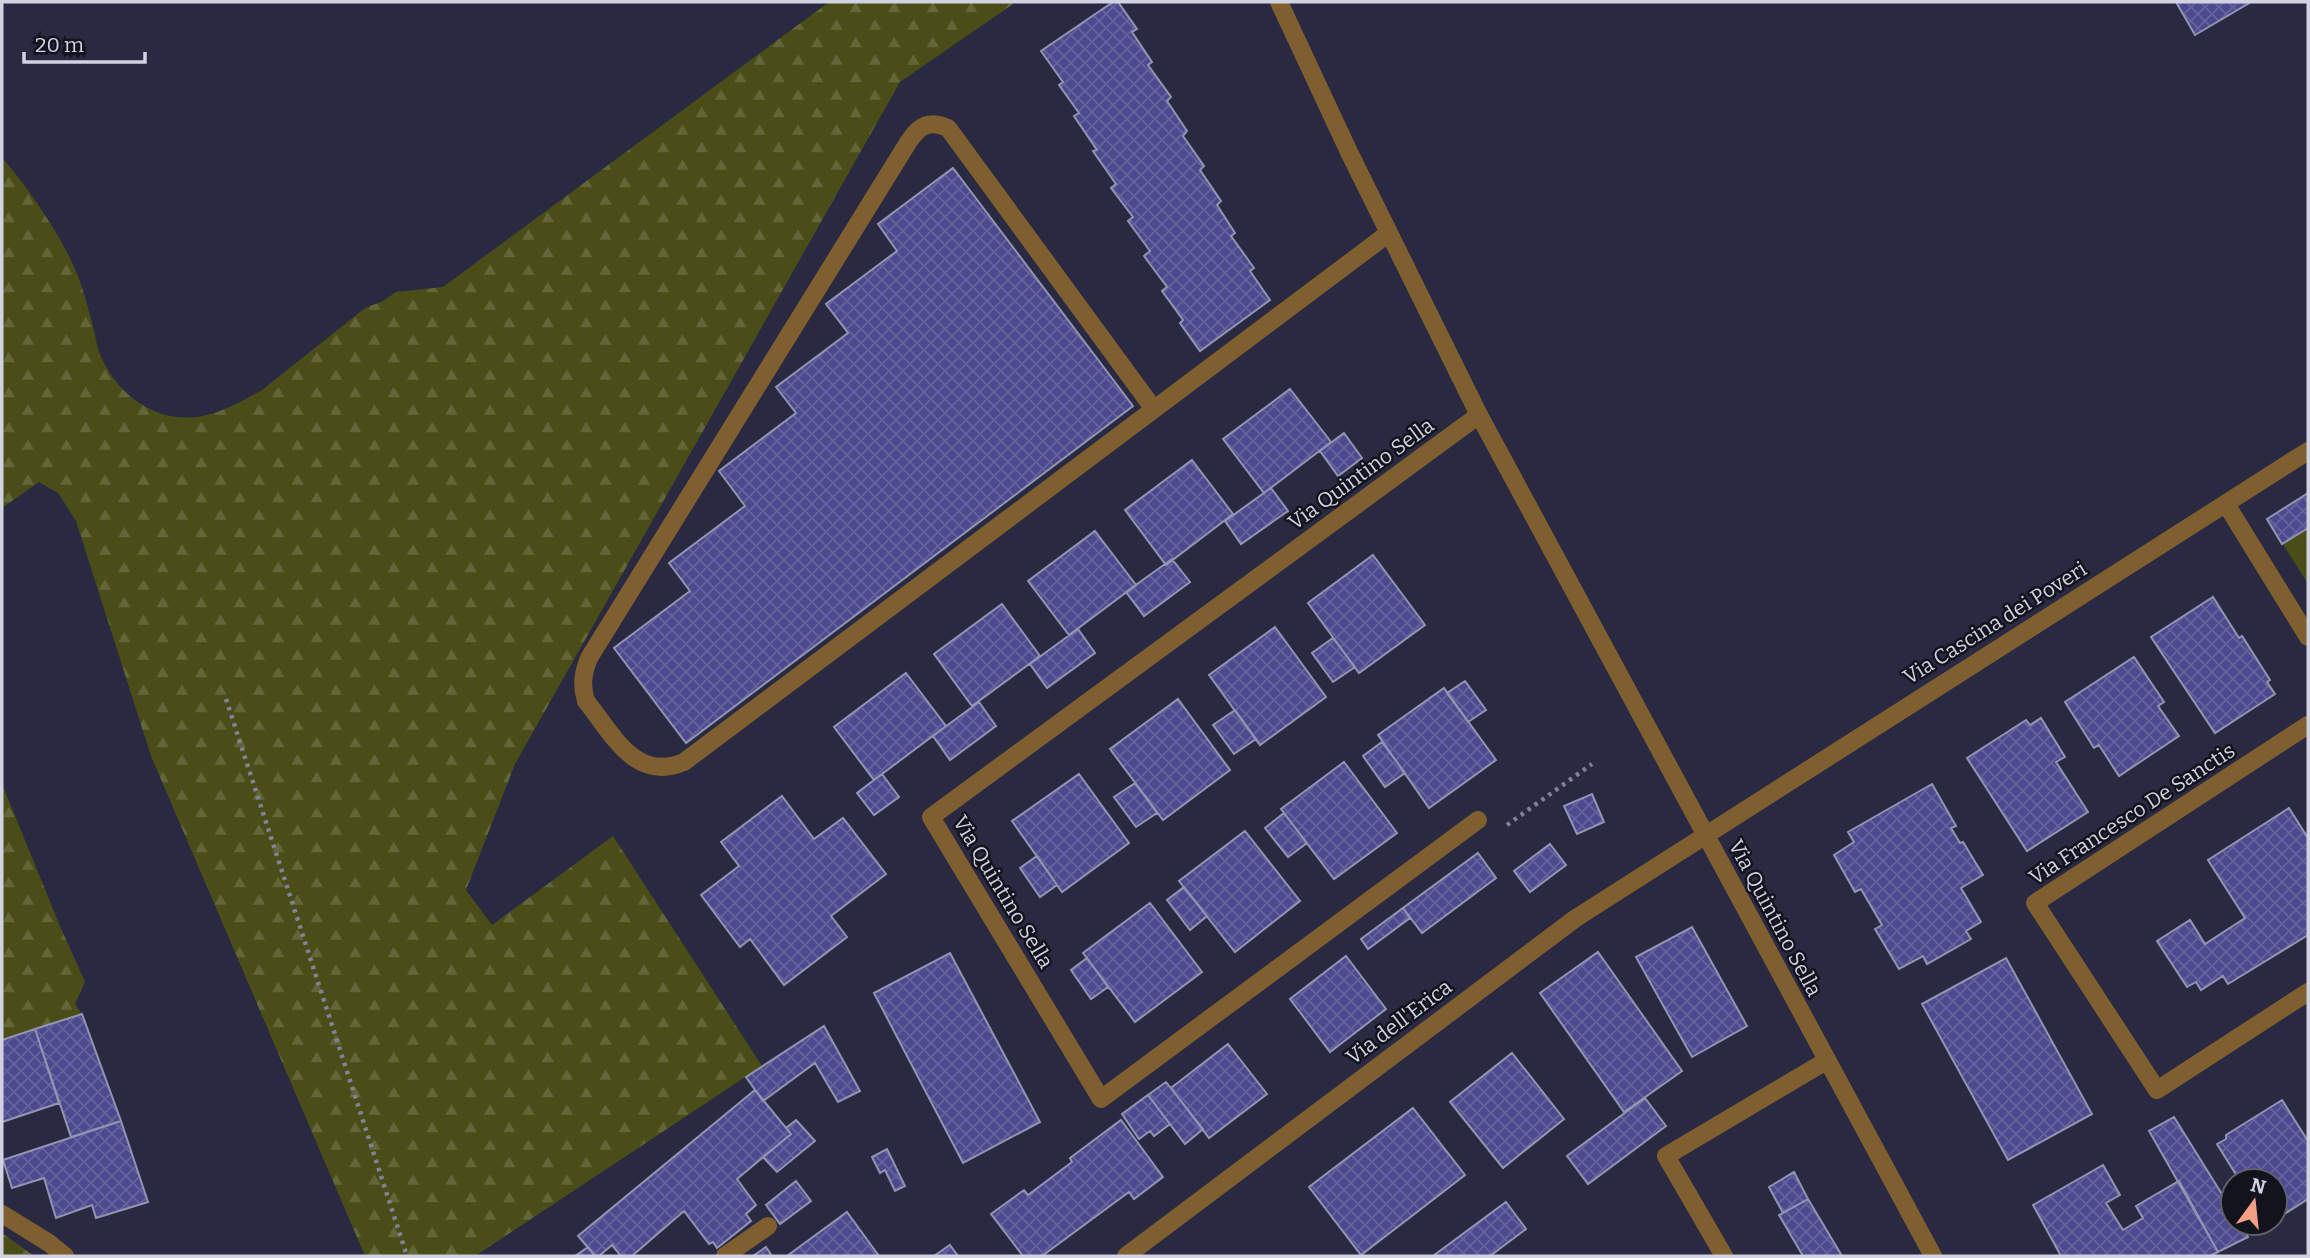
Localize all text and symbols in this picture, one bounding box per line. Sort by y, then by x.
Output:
scale bar [24,21,145,65]
text: 20 m [35,32,84,58]
street label: Via Quintino Sella [1283,412,1439,536]
street label: Via Cascina dei Poveri [1899,556,2091,690]
street label: Via Francesco De Sanctis [2024,738,2240,890]
street label: Via Quintino Sella [947,811,1059,974]
street label: Via Quintino Sella [1723,835,1828,1001]
street label: Via dell'Erica [1341,973,1457,1070]
north arrow [2219,1167,2289,1237]
text: N [2248,1173,2269,1199]

